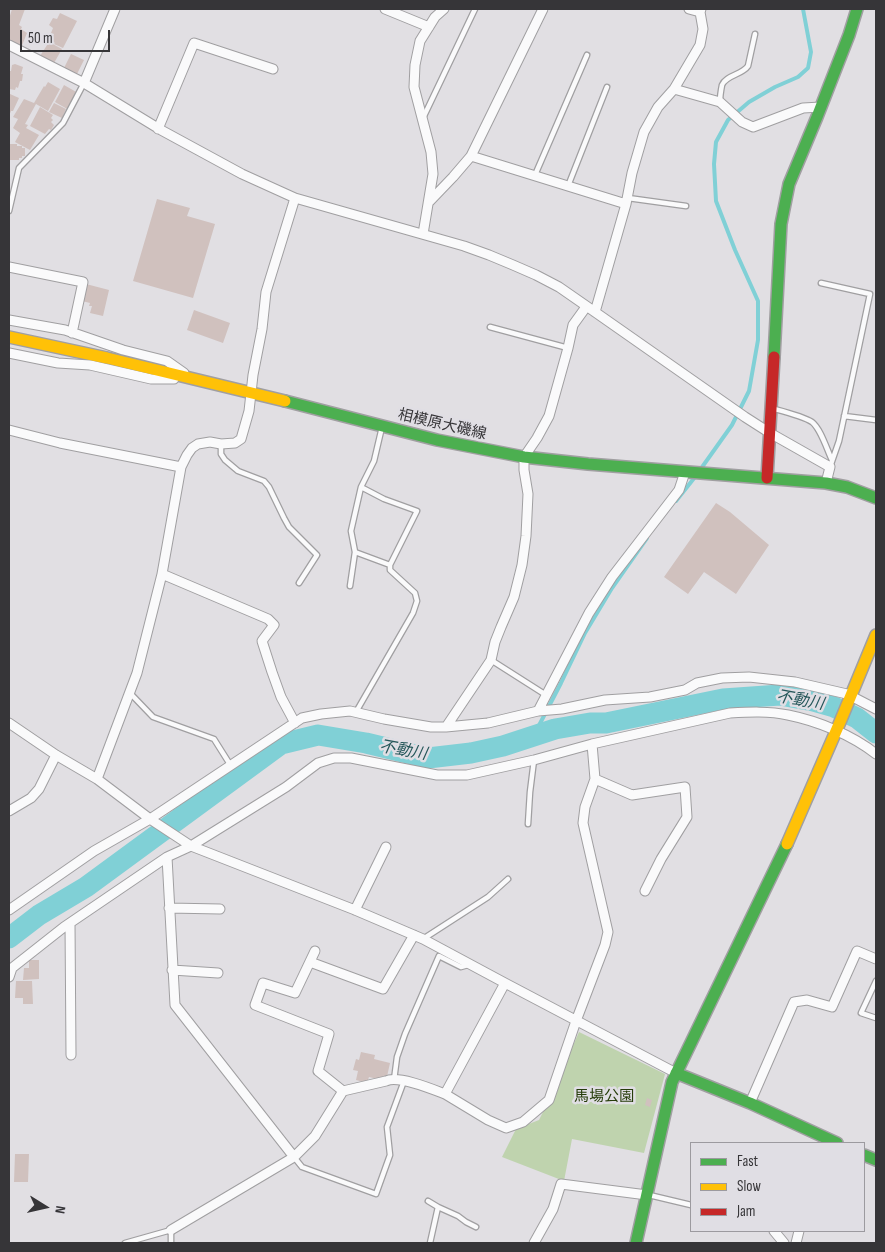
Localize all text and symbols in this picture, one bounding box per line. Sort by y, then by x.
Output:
scale bar [22,20,112,52]
text: 50 m [28,29,53,48]
street label: 相模原大磯線 [396,406,488,444]
water label: 不動川 [775,687,825,715]
water label: 不動川 [378,737,428,765]
park label: 馬場公園 [574,1088,634,1106]
legend [690,1142,865,1232]
text: Fast [737,1152,758,1171]
text: Slow [737,1177,761,1196]
north arrow [20,1182,70,1232]
text: Jam [737,1202,755,1221]
text: N [51,1205,69,1215]

